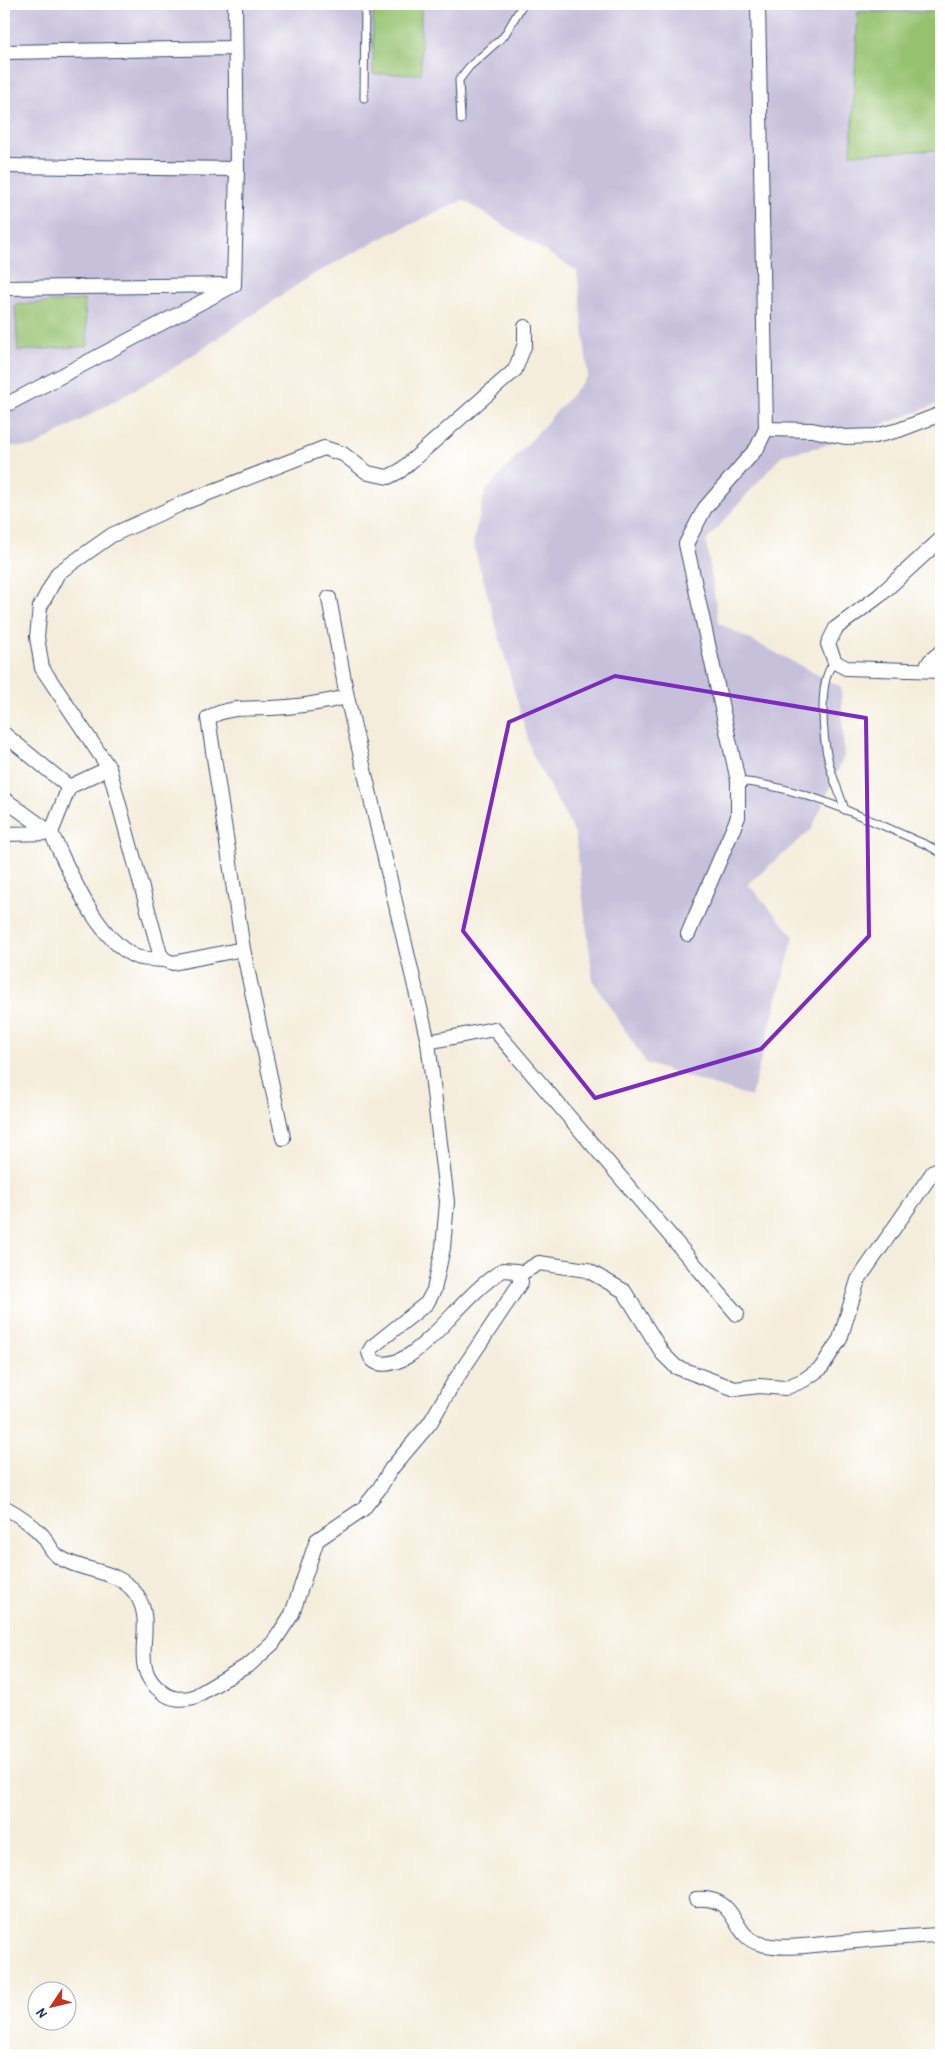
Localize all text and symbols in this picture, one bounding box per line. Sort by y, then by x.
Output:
north arrow [28,1982,78,2032]
text: N [31,2005,51,2022]

